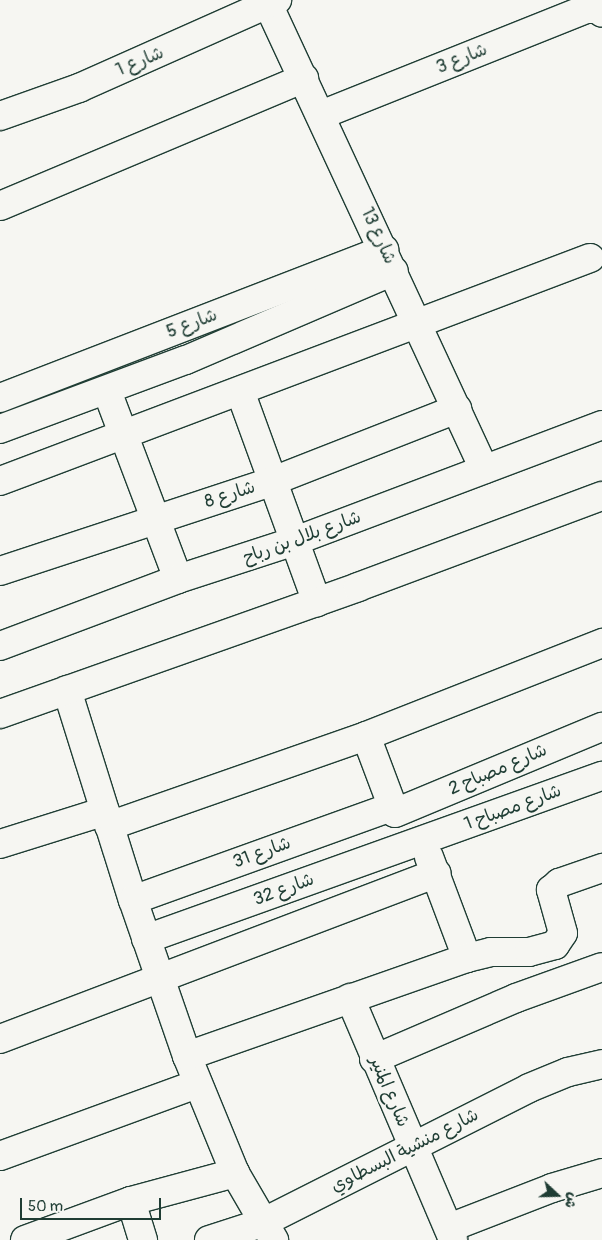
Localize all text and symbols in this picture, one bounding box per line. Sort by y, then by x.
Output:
street label: شارع 3 [433,39,491,79]
street label: شارع 1 [113,42,167,82]
street label: شارع 13 [356,204,400,268]
street label: شارع 5 [164,304,220,344]
street label: شارع 8 [202,477,258,513]
street label: شارع بلال بن رباح [240,507,364,569]
street label: شارع مصباح 2 [446,740,550,800]
street label: شارع مصباح 1 [462,780,564,836]
street label: شارع 31 [230,833,294,873]
street label: شارع 32 [251,869,317,911]
street label: شارع المنير [364,1053,414,1131]
street label: شارع منشية البسطاوي [328,1104,482,1198]
north arrow [532,1170,582,1220]
scale bar [22,1188,164,1220]
text: ش [561,1190,582,1211]
text: 50 m [28,1197,63,1216]

